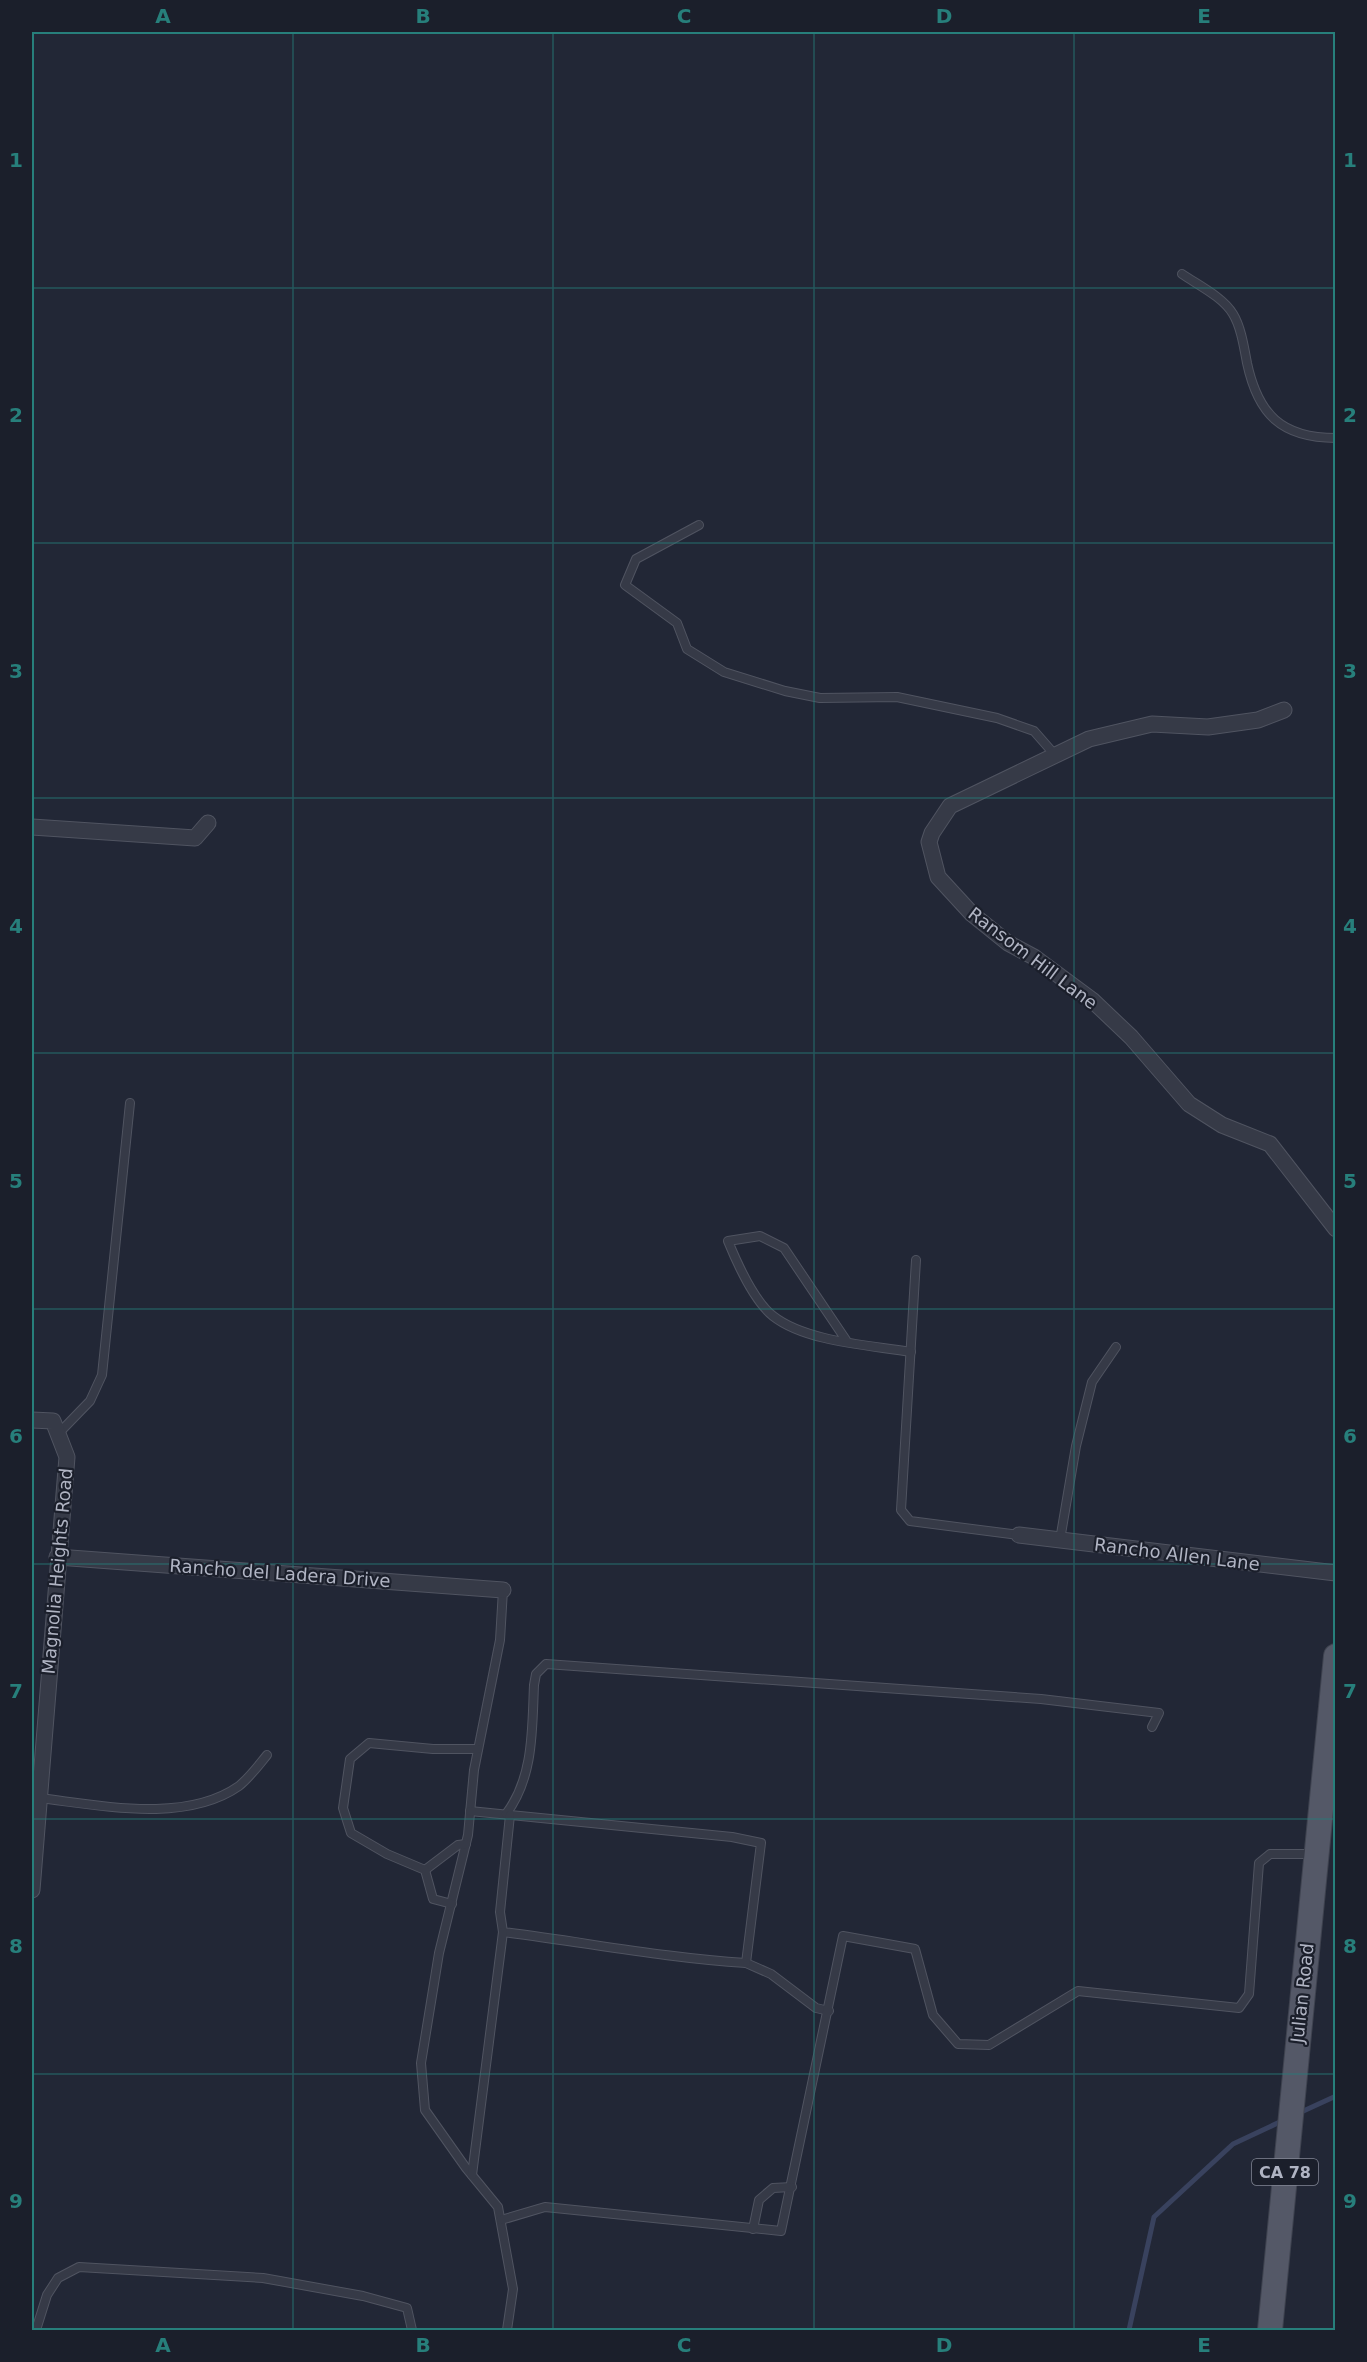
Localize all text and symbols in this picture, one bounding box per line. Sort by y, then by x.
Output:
text: A [155,4,171,28]
text: B [415,4,431,28]
text: C [677,4,691,28]
text: D [936,4,952,28]
text: E [1197,4,1211,28]
text: 1 [9,148,23,172]
text: 1 [1343,148,1357,172]
text: 2 [9,403,23,427]
text: 2 [1343,403,1357,427]
text: 3 [9,659,23,683]
text: 3 [1343,659,1357,683]
street label: Ransom Hill Lane [964,903,1102,1013]
text: 4 [9,914,23,938]
text: 4 [1343,914,1357,938]
text: 5 [9,1169,23,1193]
text: 5 [1343,1169,1357,1193]
text: 6 [9,1424,23,1448]
text: 6 [1343,1424,1357,1448]
street label: Magnolia Heights Road [38,1467,76,1675]
street label: Rancho Allen Lane [1093,1533,1261,1575]
street label: Rancho del Ladera Drive [169,1555,391,1591]
text: 7 [9,1679,23,1703]
text: 7 [1343,1679,1357,1703]
text: 8 [9,1934,23,1958]
text: 8 [1343,1934,1357,1958]
street label: Julian Road [1286,1942,1318,2045]
road number: CA 78 [1252,2159,1318,2185]
text: 9 [9,2189,23,2213]
text: 9 [1343,2189,1357,2213]
text: A [155,2333,171,2357]
text: B [415,2333,431,2357]
text: C [677,2333,691,2357]
text: D [936,2333,952,2357]
text: E [1197,2333,1211,2357]

